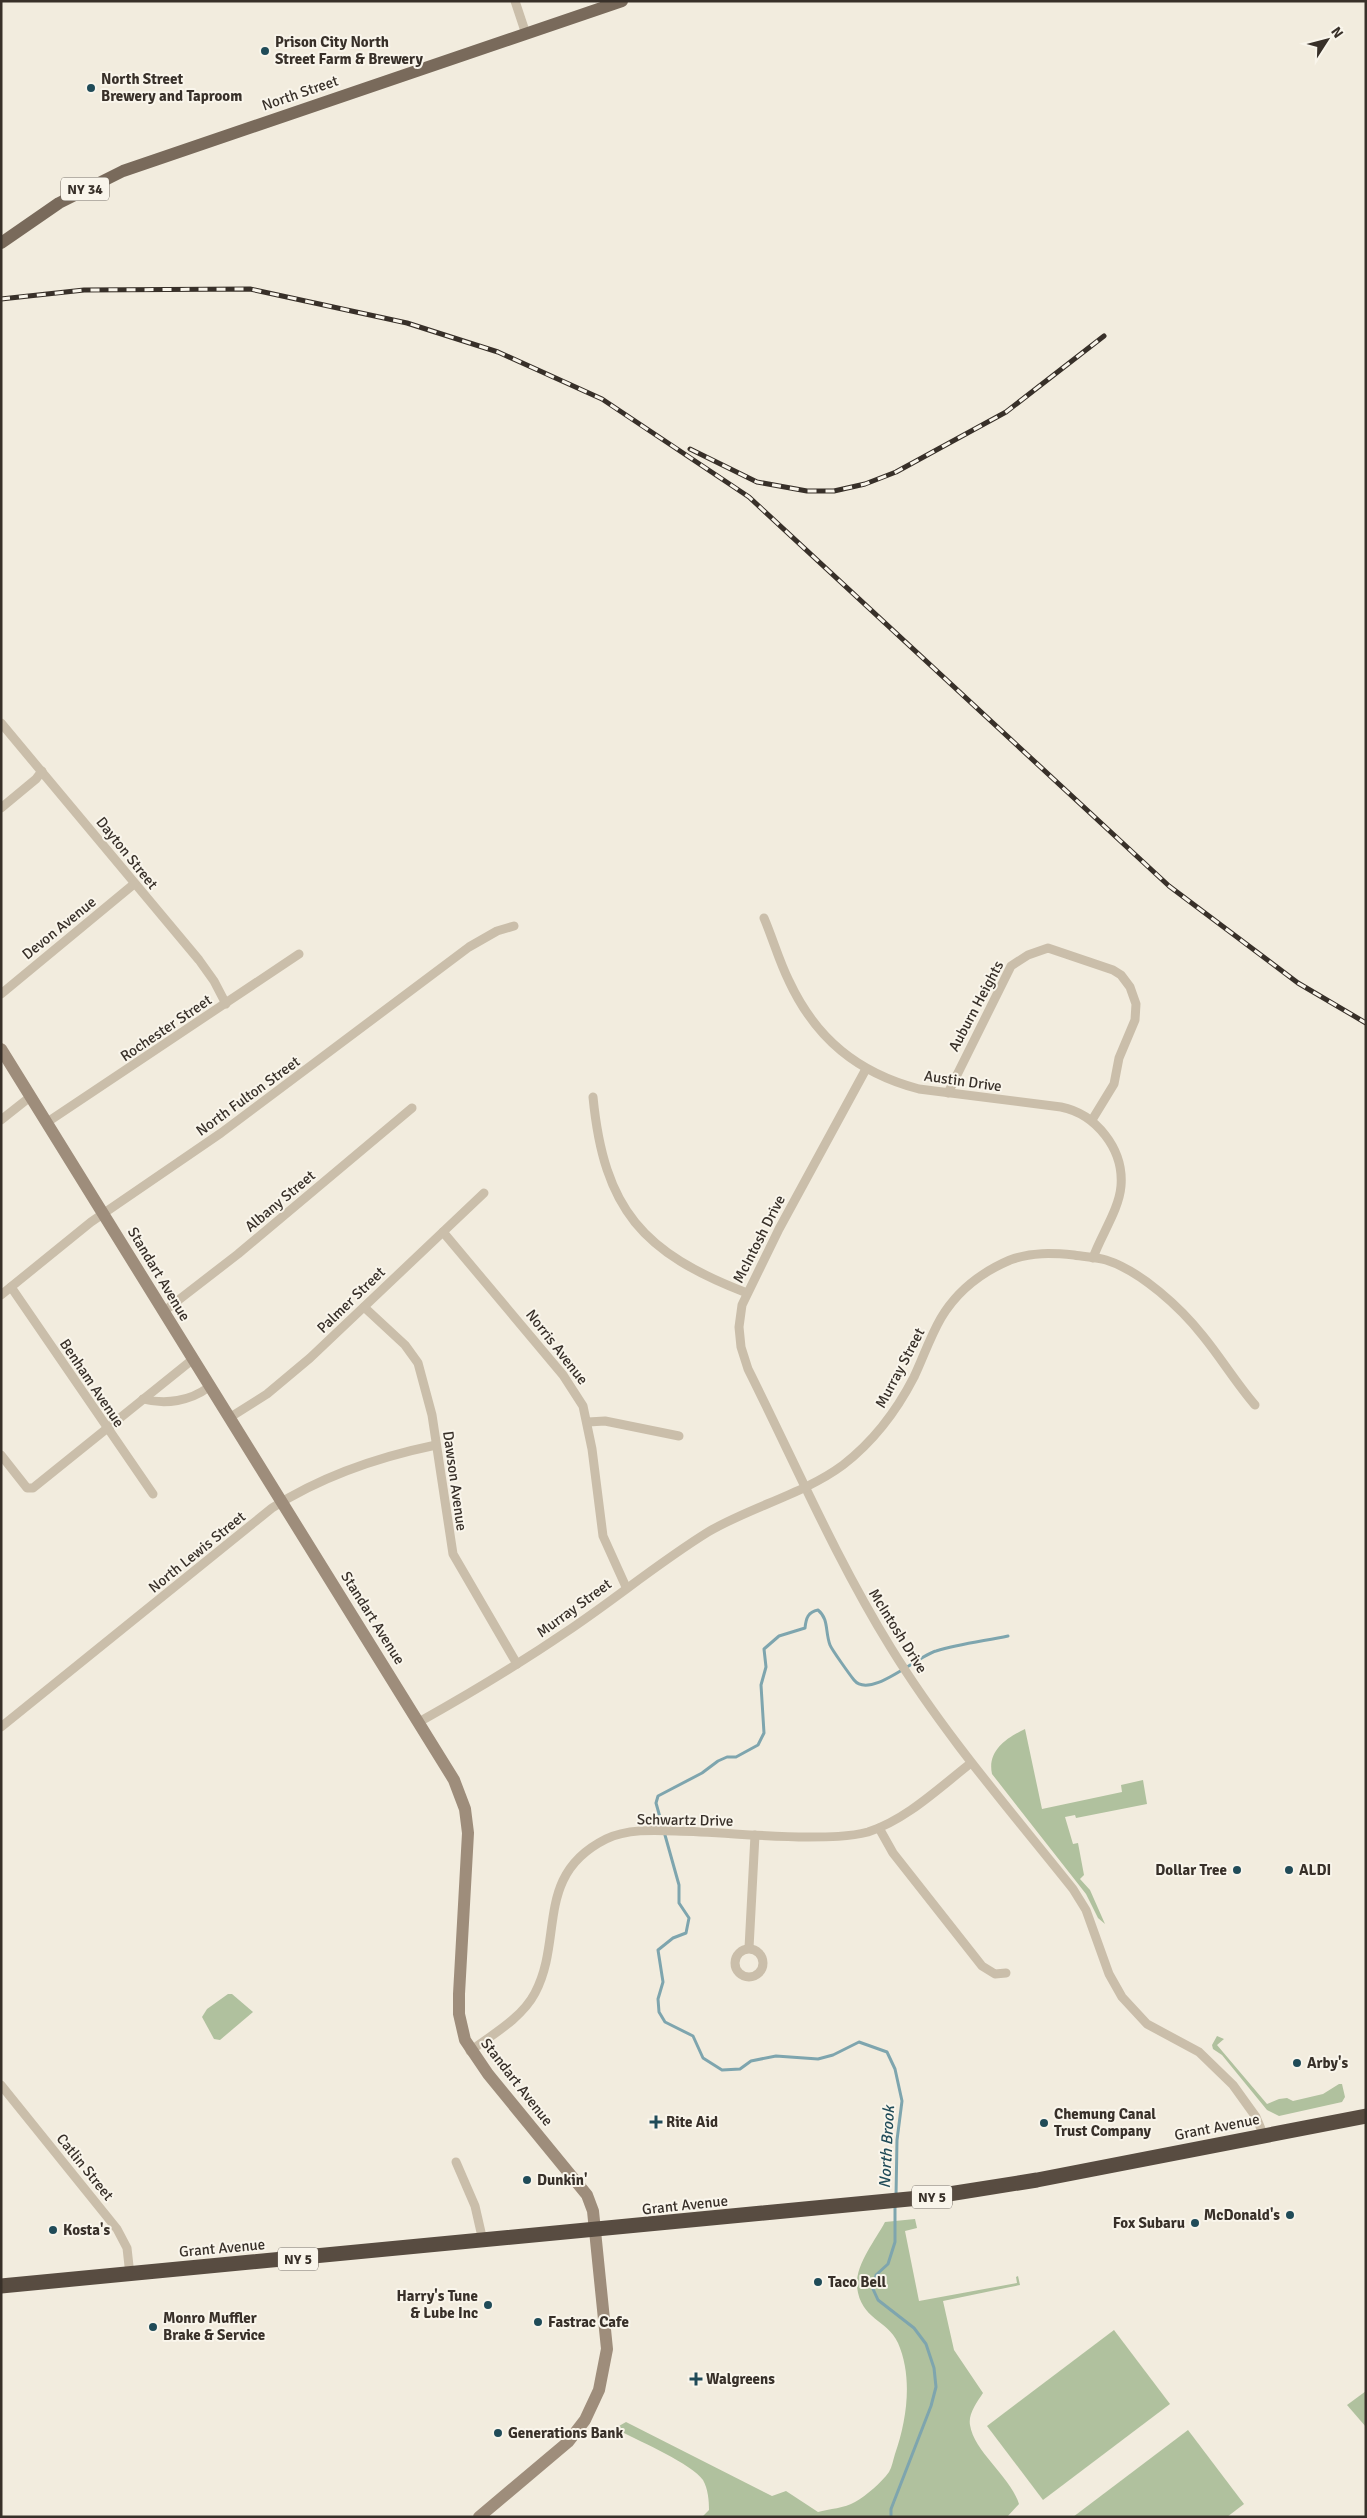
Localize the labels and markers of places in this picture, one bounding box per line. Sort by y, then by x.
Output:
place label: Prison City North Street Farm & Brewery [275,33,424,68]
marker: Prison City North Street Farm & Brewery [259,45,271,57]
place label: North Street Brewery and Taproom [101,70,242,105]
marker: North Street Brewery and Taproom [85,82,97,94]
place label: Dollar Tree [1155,1861,1227,1879]
place label: ALDI [1299,1861,1331,1879]
marker: Dollar Tree [1231,1864,1243,1876]
marker: ALDI [1283,1864,1295,1876]
place label: Arby's [1307,2054,1348,2072]
marker: Arby's [1291,2057,1303,2069]
place label: Chemung Canal Trust Company [1054,2105,1156,2140]
place label: Rite Aid [666,2113,718,2131]
marker: Rite Aid [650,2116,662,2128]
marker: Chemung Canal Trust Company [1038,2117,1050,2129]
place label: Dunkin' [537,2171,587,2189]
marker: Dunkin' [521,2174,533,2186]
place label: McDonald's [1204,2206,1280,2224]
marker: McDonald's [1284,2209,1296,2221]
place label: Fox Subaru [1113,2214,1185,2232]
marker: Fox Subaru [1189,2217,1201,2229]
place label: Kosta's [63,2221,110,2239]
marker: Kosta's [47,2224,59,2236]
place label: Taco Bell [828,2273,887,2291]
marker: Taco Bell [812,2276,824,2288]
place label: Harry's Tune & Lube Inc [397,2287,478,2322]
marker: Harry's Tune & Lube Inc [482,2299,494,2311]
place label: Monro Muffler Brake & Service [163,2309,265,2344]
place label: Fastrac Cafe [548,2313,629,2331]
marker: Fastrac Cafe [532,2316,544,2328]
marker: Monro Muffler Brake & Service [147,2321,159,2333]
place label: Walgreens [706,2370,775,2388]
marker: Walgreens [690,2373,702,2385]
place label: Generations Bank [508,2424,624,2442]
marker: Generations Bank [492,2427,504,2439]

